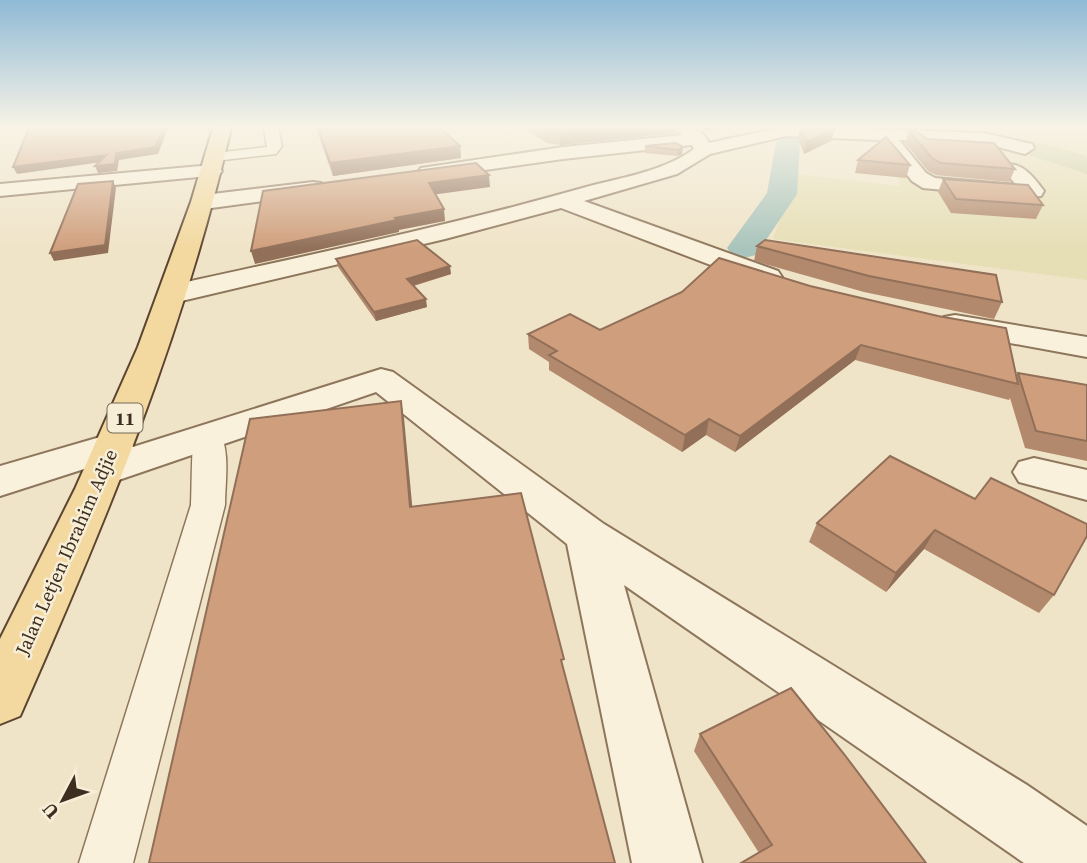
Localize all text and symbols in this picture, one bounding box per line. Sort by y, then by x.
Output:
road number: 11 [108,404,142,432]
street label: Jalan Letjen Ibrahim Adjie [8,445,123,660]
north arrow [28,765,98,835]
text: U [36,797,65,825]

